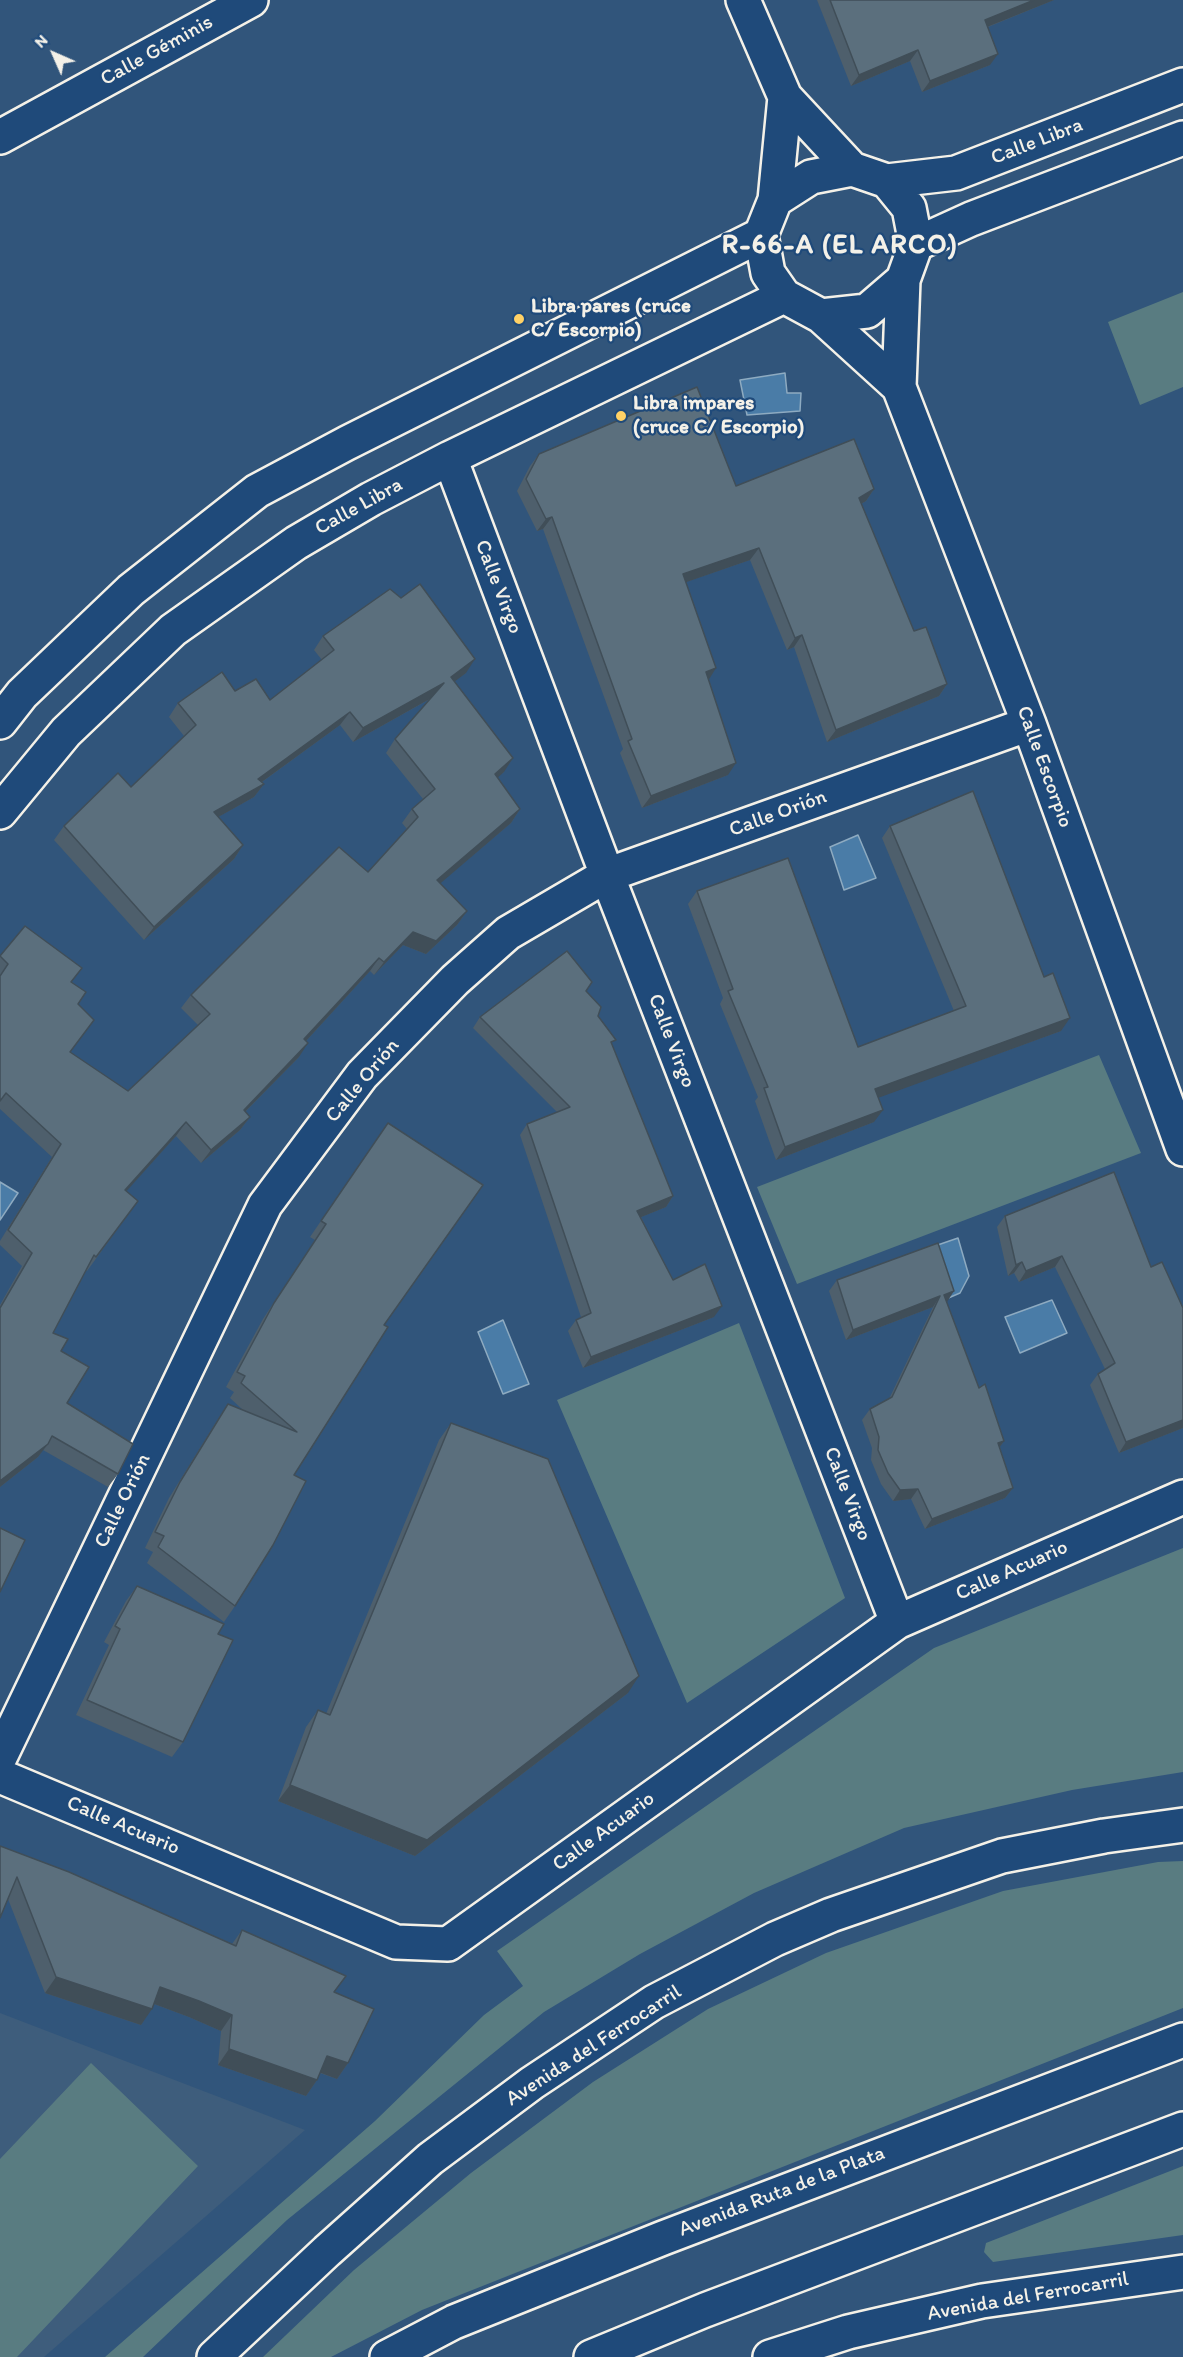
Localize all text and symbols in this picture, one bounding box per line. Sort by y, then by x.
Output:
street label: Calle Géminis [96,10,218,92]
north arrow [24,24,84,84]
text: N [30,30,51,51]
street label: Calle Libra [988,113,1086,171]
district label: R-66-A (EL ARCO) [722,230,958,262]
place label: Libra pares (cruce C/ Escorpio) [531,294,691,344]
marker: Libra pares (cruce C/ Escorpio) [512,312,526,326]
place label: Libra impares (cruce C/ Escorpio) [633,391,804,441]
marker: Libra impares (cruce C/ Escorpio) [614,409,628,423]
street label: Calle Libra [311,473,407,541]
street label: Calle Virgo [469,537,527,637]
street label: Calle Escorpio [1010,703,1078,831]
street label: Calle Orión [726,785,830,843]
street label: Calle Virgo [642,991,700,1091]
street label: Calle Orión [321,1034,405,1128]
street label: Calle Virgo [818,1444,876,1544]
street label: Calle Orión [89,1450,157,1552]
street label: Calle Acuario [952,1535,1072,1607]
street label: Calle Acuario [548,1786,660,1878]
street label: Calle Acuario [63,1791,183,1861]
street label: Avenida del Ferrocarril [502,1980,686,2112]
street label: Avenida Ruta de la Plata [675,2141,889,2243]
street label: Avenida del Ferrocarril [925,2267,1131,2327]

